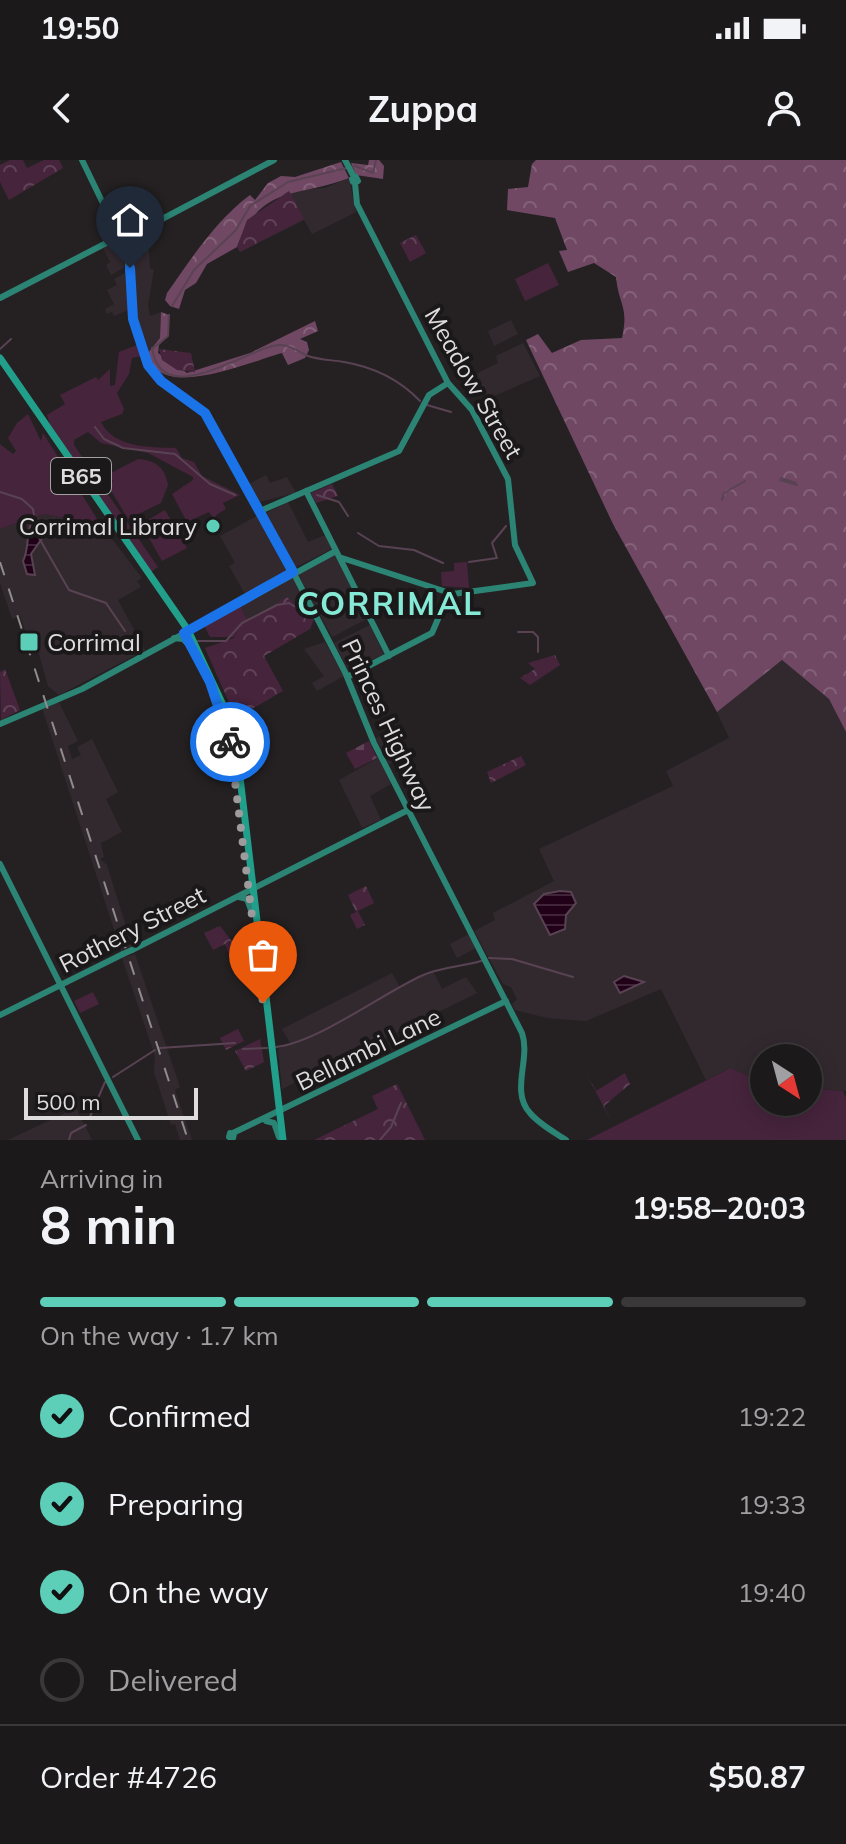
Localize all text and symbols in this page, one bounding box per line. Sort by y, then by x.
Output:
text: 19:50 [40,9,119,47]
icon: back [40,86,84,130]
text: Zuppa [368,86,478,131]
icon: person [762,86,806,130]
pin [96,186,164,268]
icon: home [108,198,152,242]
street label: Meadow Street [419,302,529,464]
road number: B65 [51,458,111,494]
place label: Corrimal Library [19,511,197,541]
marker: Corrimal Library [204,517,222,535]
district label: CORRIMAL [297,583,483,623]
place label: Corrimal [47,627,141,657]
marker: Corrimal [18,631,40,653]
street label: Princes Highway [336,634,442,816]
courier [190,702,270,782]
icon: bike [208,720,252,764]
street label: Rothery Street [54,879,210,979]
pin [229,921,297,1003]
icon: bag [241,933,285,977]
street label: Bellambi Lane [291,1001,445,1097]
north arrow [750,1044,822,1116]
map controls [750,1044,822,1116]
scale bar [24,1084,198,1120]
text: 500 m [36,1088,101,1116]
text: Arriving in [40,1162,163,1195]
text: 19:58–20:03 [632,1189,806,1227]
text: 8 min [40,1192,177,1257]
text: On the way · 1.7 km [40,1319,279,1352]
icon: check [40,1394,84,1438]
text: Confirmed [108,1397,251,1435]
text: 19:22 [738,1400,806,1433]
icon: check [40,1482,84,1526]
text: Preparing [108,1485,244,1523]
text: 19:33 [738,1488,806,1521]
icon: check [40,1570,84,1614]
text: On the way [108,1573,268,1611]
text: 19:40 [738,1576,806,1609]
text: Delivered [108,1661,238,1699]
text: Order #4726 [40,1758,217,1796]
text: $50.87 [709,1758,806,1796]

